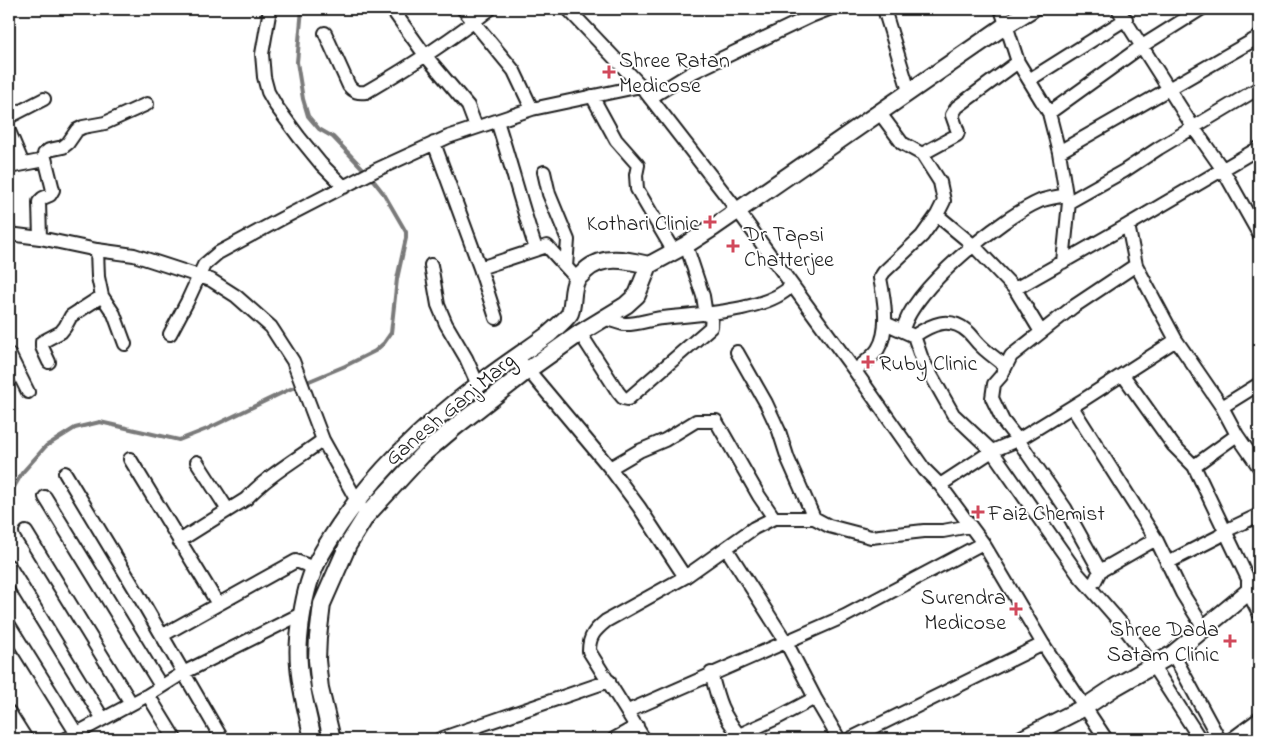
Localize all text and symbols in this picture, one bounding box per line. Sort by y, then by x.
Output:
place label: Shree Ratan Medicose [619,46,730,103]
marker: Shree Ratan Medicose [603,66,615,78]
place label: Kothari Clinic [587,209,699,241]
marker: Kothari Clinic [703,215,717,229]
place label: Dr Tapsi Chatterjee [743,220,834,277]
marker: Dr Tapsi Chatterjee [726,239,740,253]
street label: Ganesh Ganj Marg [379,346,524,475]
place label: Ruby Clinic [879,349,978,382]
marker: Ruby Clinic [861,355,875,369]
place label: Faiz Chemist [987,499,1105,531]
marker: Faiz Chemist [972,506,984,518]
place label: Surendra Medicose [921,583,1006,640]
marker: Surendra Medicose [1010,603,1022,615]
place label: Shree Dada Satam Clinic [1107,615,1219,672]
marker: Shree Dada Satam Clinic [1223,634,1237,648]

